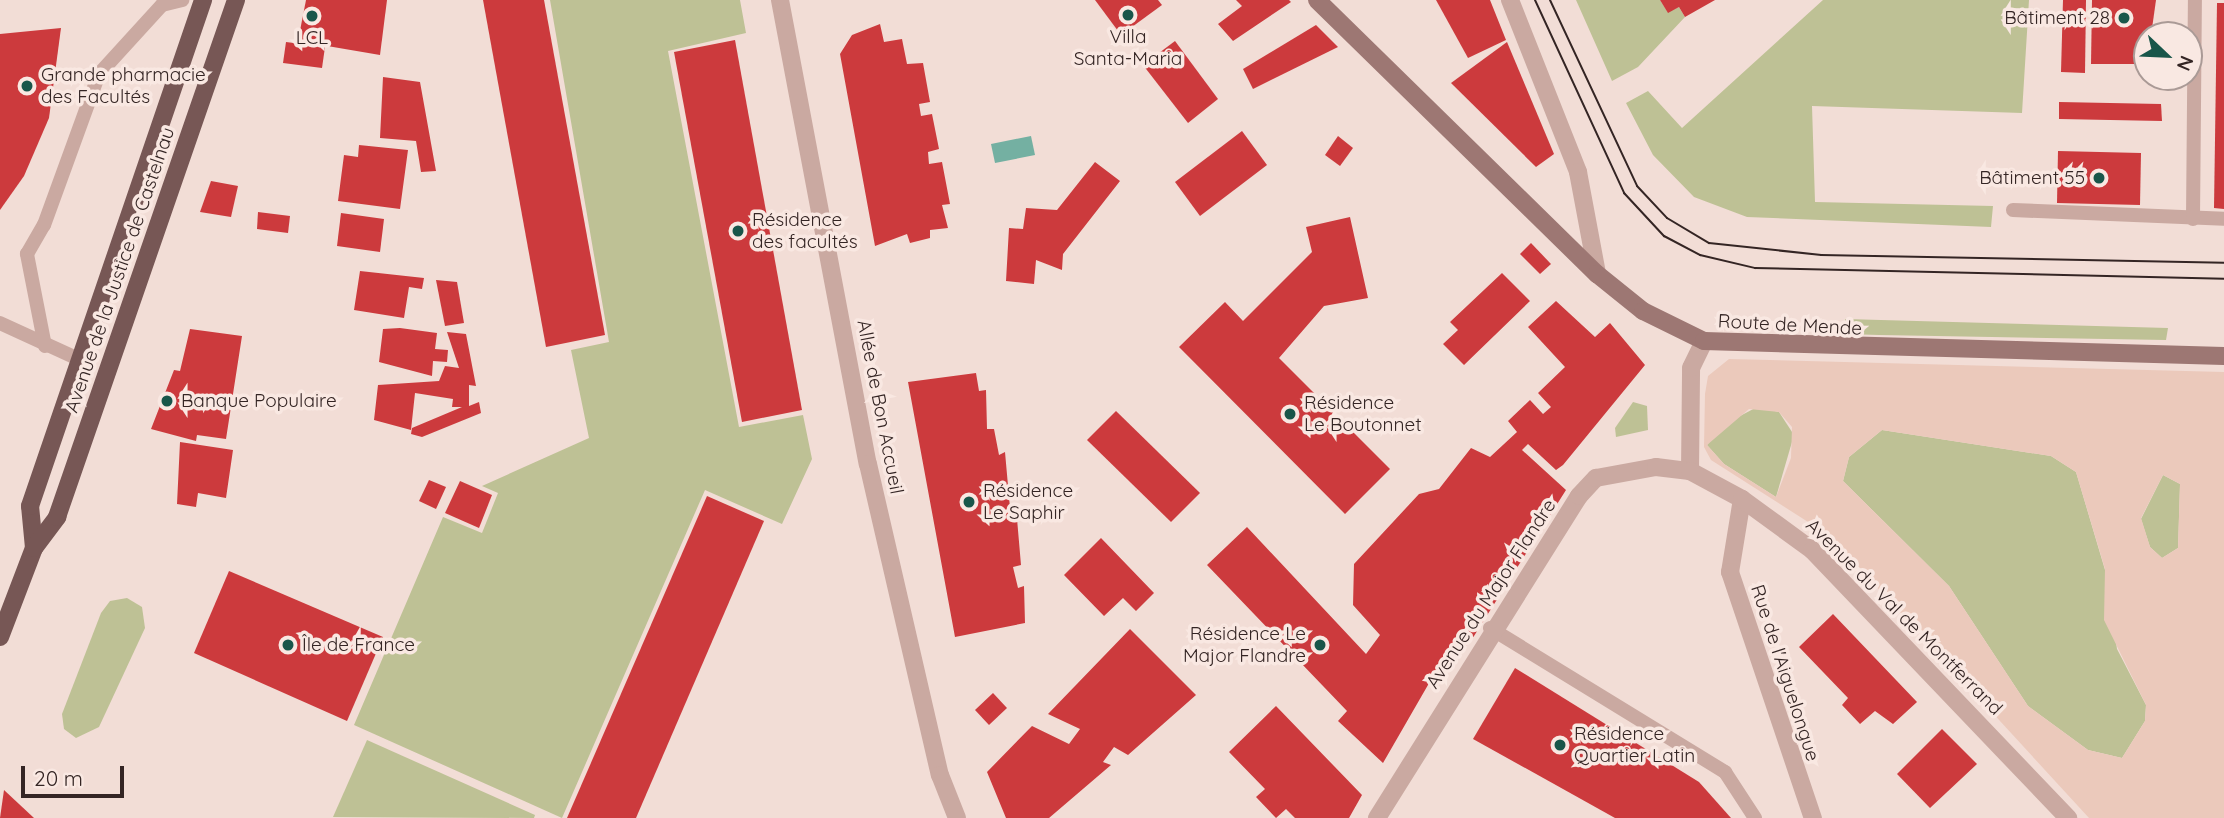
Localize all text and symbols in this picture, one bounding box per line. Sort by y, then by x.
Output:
marker: Villa Santa-Maria [1120,7,1136,23]
place label: Bâtiment 28 [2004,7,2110,29]
marker: LCL [304,8,320,24]
marker: Bâtiment 28 [2116,10,2132,26]
north arrow [2133,21,2203,91]
place label: Villa Santa-Maria [1074,26,1182,70]
place label: LCL [296,27,328,49]
text: N [2172,52,2199,75]
place label: Grande pharmacie des Facultés [41,64,206,108]
marker: Grande pharmacie des Facultés [19,78,35,94]
street label: Avenue de la Justice de Castelnau [60,124,180,416]
place label: Bâtiment 55 [1979,167,2085,189]
marker: Bâtiment 55 [2091,170,2107,186]
place label: Résidence des facultés [752,209,858,253]
marker: Résidence des facultés [730,223,746,239]
street label: Route de Mende [1717,310,1863,340]
street label: Allée de Bon Accueil [852,318,908,496]
place label: Banque Populaire [181,390,337,412]
place label: Résidence Le Boutonnet [1304,392,1422,436]
marker: Banque Populaire [159,393,175,409]
marker: Résidence Le Boutonnet [1282,406,1298,422]
place label: Résidence Le Saphir [983,480,1073,524]
marker: Résidence Le Saphir [961,494,977,510]
street label: Avenue du Major Flandre [1421,495,1561,693]
street label: Avenue du Val de Montferrand [1801,514,2007,720]
street label: Rue de l'Aiguelongue [1746,582,1824,764]
place label: Résidence Le Major Flandre [1183,623,1306,667]
place label: Île de France [302,634,415,656]
marker: Île de France [280,637,296,653]
marker: Résidence Le Major Flandre [1312,637,1328,653]
place label: Résidence Quartier Latin [1574,723,1695,767]
marker: Résidence Quartier Latin [1552,737,1568,753]
scale bar [24,752,128,796]
text: 20 m [34,765,83,791]

